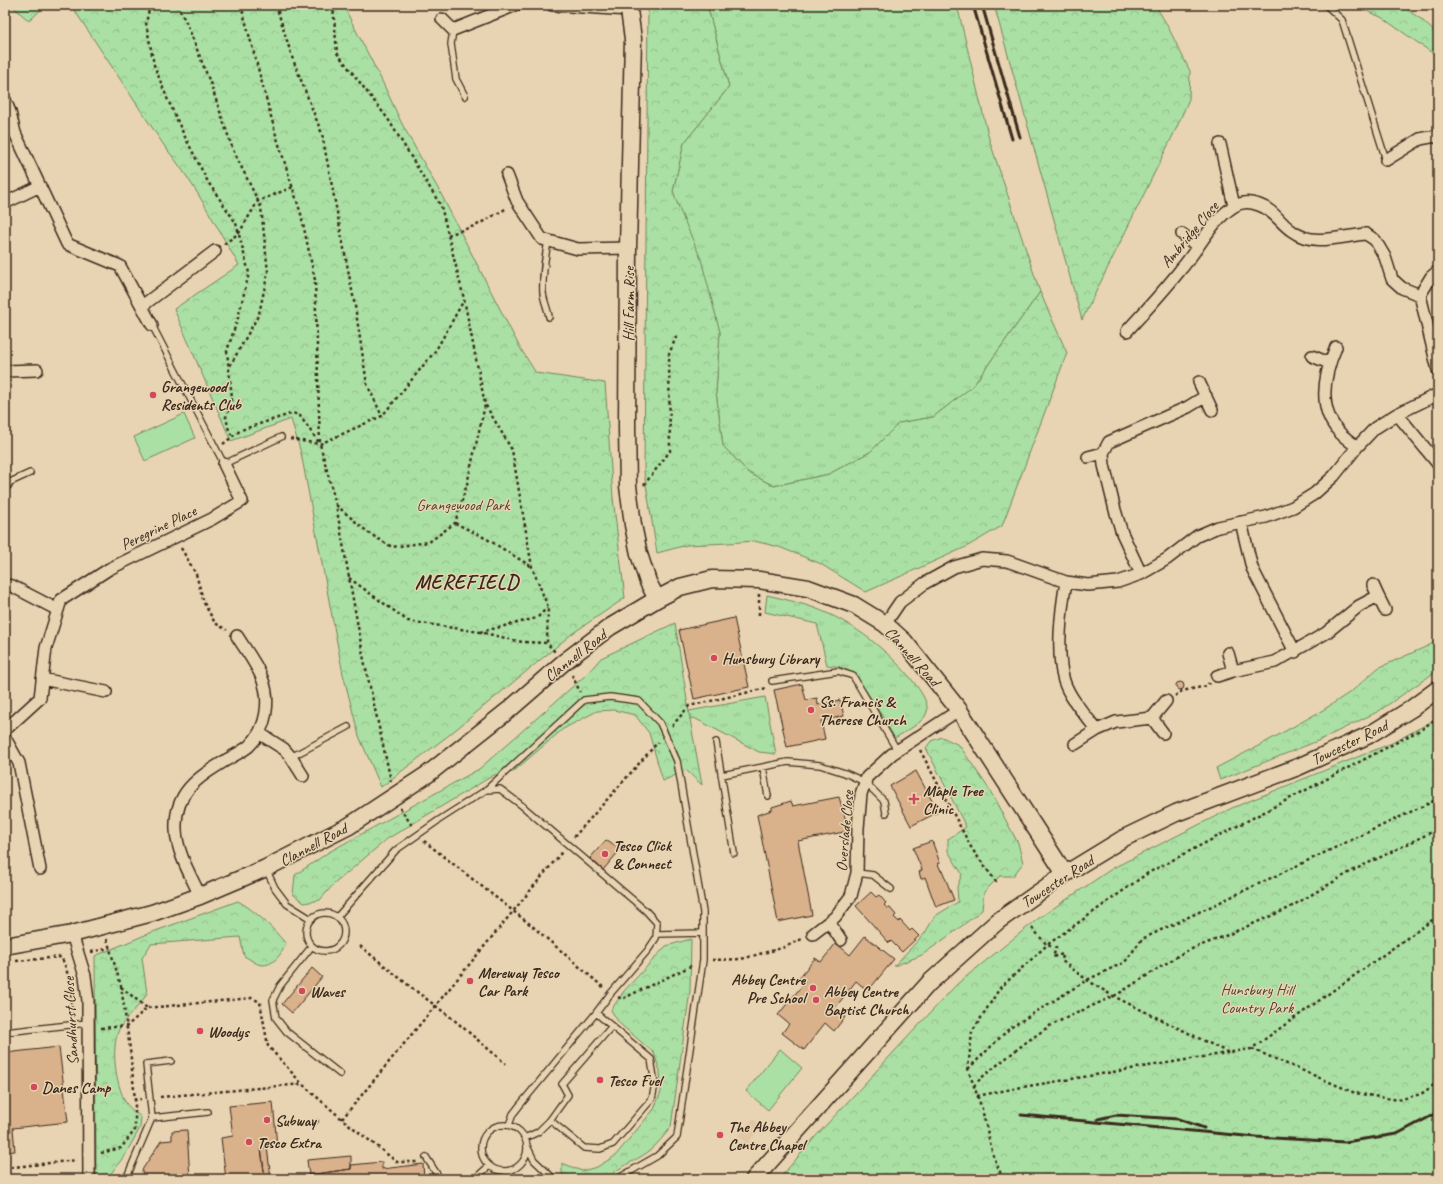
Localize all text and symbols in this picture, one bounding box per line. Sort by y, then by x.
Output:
street label: Ambridge Close [1156,196,1224,272]
street label: Hill Farm Rise [619,265,639,342]
place label: Grangewood Residents Club [161,377,243,415]
marker: Grangewood Residents Club [148,390,158,400]
park label: Grangewood Park [417,495,511,515]
street label: Peregrine Place [117,500,201,555]
district label: MEREFIELD [415,570,520,595]
street label: Clannell Road [880,623,946,693]
street label: Clannell Road [540,624,613,686]
place label: Hunsbury Library [722,649,821,669]
marker: Hunsbury Library [709,653,719,663]
place label: Ss. Francis & Therese Church [819,692,907,730]
marker: Ss. Francis & Therese Church [806,705,816,715]
street label: Towcester Road [1308,715,1393,770]
place label: Maple Tree Clinic [923,781,984,819]
street label: Overslade Close [831,788,859,872]
marker: Maple Tree Clinic [908,793,920,805]
street label: Clannell Road [276,818,353,871]
place label: Tesco Click & Connect [613,836,673,874]
marker: Tesco Click & Connect [600,849,610,859]
street label: Towcester Road [1017,849,1100,913]
place label: Mereway Tesco Car Park [478,963,561,1001]
place label: Abbey Centre Pre School [731,970,808,1008]
street label: Sandhurst Close [59,975,83,1066]
marker: Mereway Tesco Car Park [465,976,475,986]
park label: Hunsbury Hill Country Park [1221,980,1297,1018]
place label: Waves [310,982,347,1002]
place label: Abbey Centre Baptist Church [824,982,909,1020]
marker: Abbey Centre Pre School [808,983,818,993]
marker: Waves [297,986,307,996]
marker: Abbey Centre Baptist Church [811,995,821,1005]
place label: Woodys [208,1022,250,1042]
marker: Woodys [195,1026,205,1036]
place label: Tesco Fuel [608,1071,665,1091]
marker: Tesco Fuel [595,1075,605,1085]
place label: Danes Camp [42,1078,111,1098]
marker: Danes Camp [29,1082,39,1092]
place label: Subway [275,1111,317,1131]
marker: Subway [262,1115,272,1125]
place label: The Abbey Centre Chapel [728,1117,808,1155]
marker: The Abbey Centre Chapel [715,1130,725,1140]
place label: Tesco Extra [257,1133,322,1153]
marker: Tesco Extra [244,1137,254,1147]

